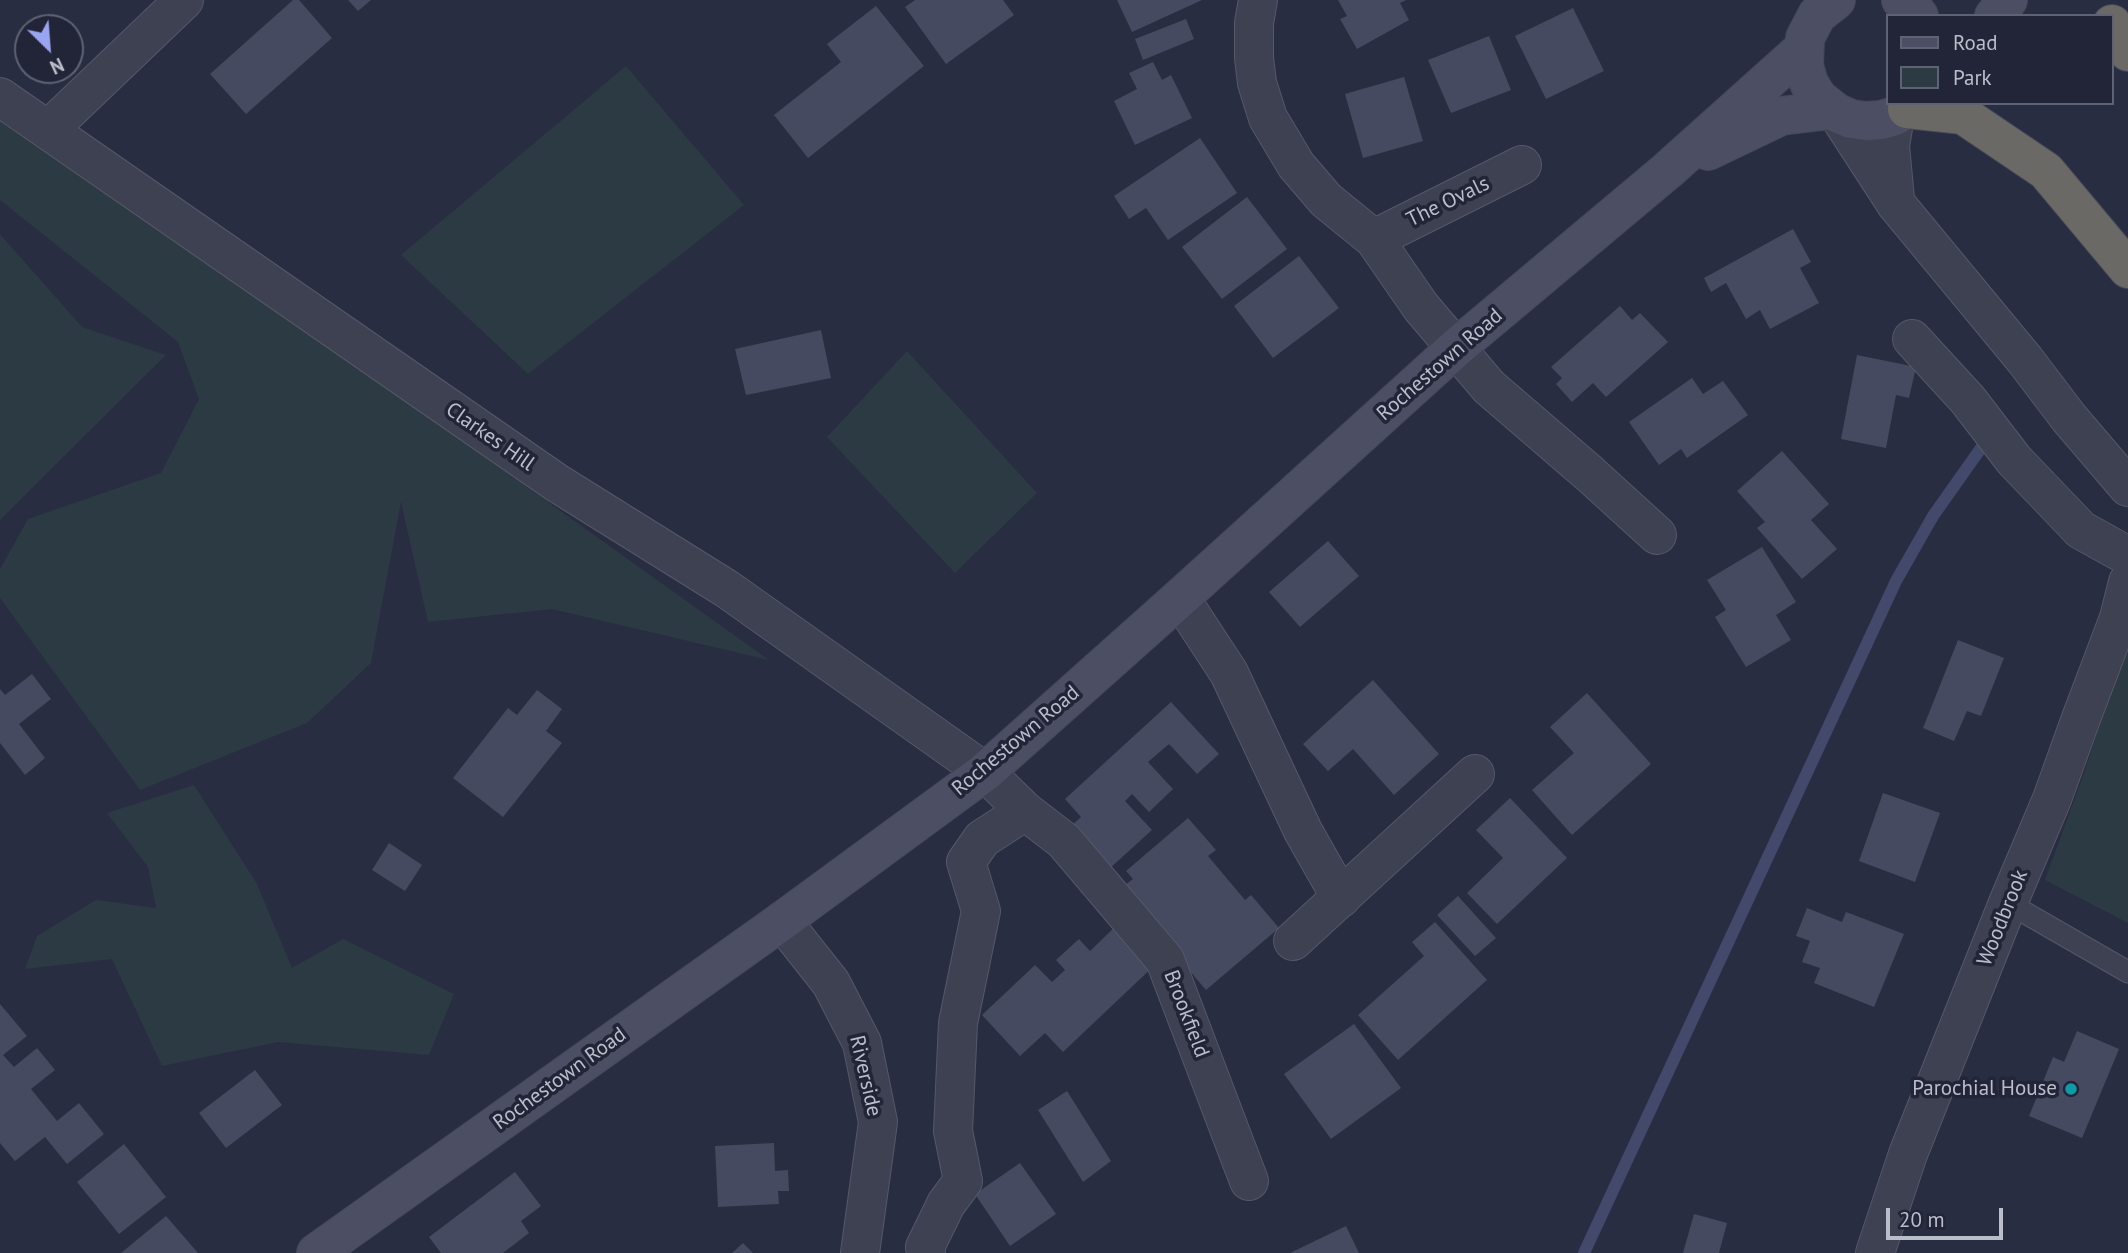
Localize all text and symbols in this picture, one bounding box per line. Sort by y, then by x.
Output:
north arrow [14,14,84,84]
legend [1886,14,2114,105]
text: Road [1953,29,1997,56]
text: N [46,53,68,80]
text: Park [1953,64,1992,91]
street label: The Ovals [1402,171,1494,233]
street label: Rochestown Road [1372,304,1508,426]
street label: Clarkes Hill [441,397,539,477]
street label: Rochestown Road [947,681,1085,801]
street label: Woodbrook [1972,866,2034,970]
street label: Brookfield [1158,967,1214,1061]
street label: Rochestown Road [489,1022,631,1136]
street label: Riverside [843,1033,887,1119]
place label: Parochial House [1912,1076,2057,1102]
marker: Parochial House [2063,1081,2079,1097]
scale bar [1890,1194,2007,1238]
text: 20 m [1899,1206,1945,1233]

